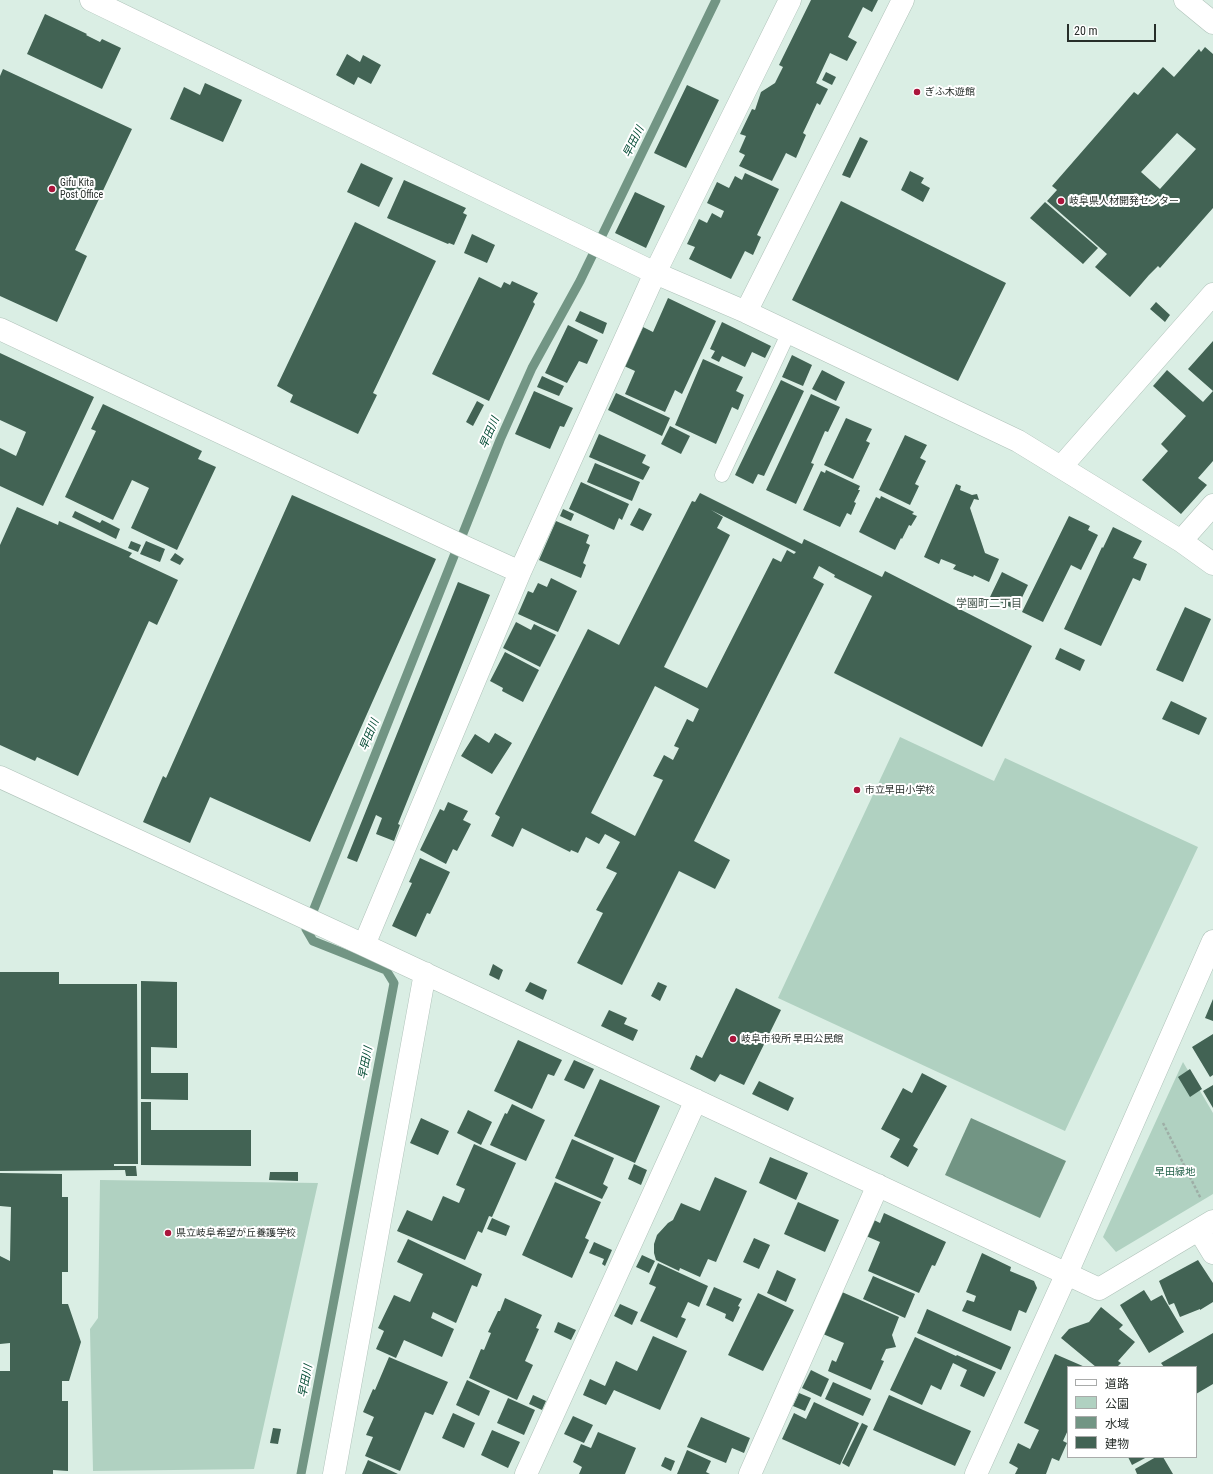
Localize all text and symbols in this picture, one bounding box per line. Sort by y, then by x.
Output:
scale bar [1069,16,1158,42]
text: 20 m [1074,24,1098,38]
place label: ぎふ木遊館 [925,86,975,98]
marker: ぎふ木遊館 [912,87,922,97]
water label: 早田川 [621,124,647,160]
place label: Gifu Kita Post Office [60,177,103,200]
marker: Gifu Kita Post Office [47,184,57,194]
place label: 岐阜県人材開発センター [1069,195,1179,207]
marker: 岐阜県人材開発センター [1056,196,1066,206]
water label: 早田川 [477,415,503,451]
district label: 学園町二丁目 [956,597,1022,611]
water label: 早田川 [358,717,382,753]
place label: 市立早田小学校 [865,784,935,796]
marker: 市立早田小学校 [852,785,862,795]
place label: 岐阜市役所 早田公民館 [741,1033,843,1045]
marker: 岐阜市役所 早田公民館 [728,1034,738,1044]
water label: 早田川 [356,1046,376,1080]
park label: 早田緑地 [1155,1166,1195,1178]
place label: 県立岐阜希望が丘養護学校 [176,1227,296,1239]
marker: 県立岐阜希望が丘養護学校 [163,1228,173,1238]
water label: 早田川 [296,1364,316,1398]
legend [1067,1366,1197,1458]
text: 道路 [1105,1377,1129,1391]
text: 公園 [1105,1397,1129,1411]
text: 水域 [1105,1417,1129,1431]
text: 建物 [1105,1437,1129,1451]

